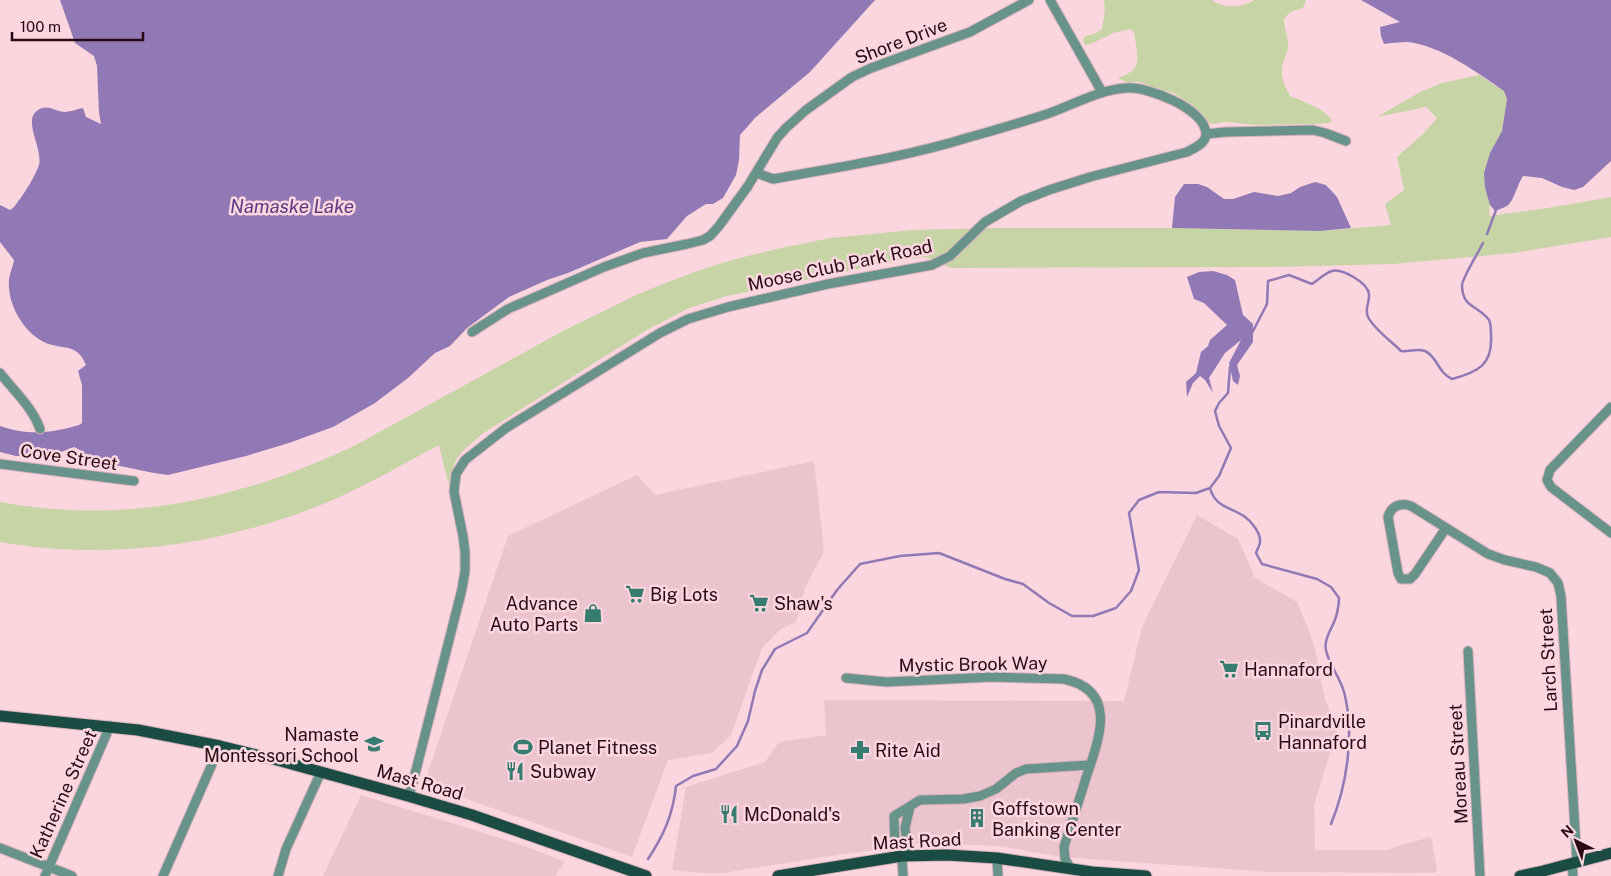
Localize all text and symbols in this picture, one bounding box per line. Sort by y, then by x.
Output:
scale bar [12,10,144,42]
street label: Shore Drive [852,14,950,68]
text: 100 m [20,18,61,35]
water label: Namaske Lake [230,195,354,217]
street label: Moose Club Park Road [746,235,934,295]
street label: Cove Street [19,440,119,474]
supermarket icon: Big Lots [624,583,646,605]
place label: Big Lots [650,584,718,605]
supermarket icon: Shaw's [748,592,770,614]
place label: Advance Auto Parts [490,593,578,635]
place label: Shaw's [774,593,833,614]
shop icon: Advance Auto Parts [582,602,604,624]
street label: Larch Street [1535,608,1561,712]
street label: Mystic Brook Way [898,652,1048,676]
supermarket icon: Hannaford [1218,658,1240,680]
place label: Hannaford [1244,659,1333,680]
street label: Moreau Street [1444,703,1472,825]
place label: Pinardville Hannaford [1278,711,1367,753]
bus stop icon: Pinardville Hannaford [1252,720,1274,742]
place label: Namaste Montessori School [204,724,359,766]
street label: Katherine Street [25,727,101,861]
school or university icon: Namaste Montessori School [363,733,385,755]
sports icon: Planet Fitness [512,736,534,758]
place label: Planet Fitness [538,737,657,758]
pharmacy icon: Rite Aid [849,739,871,761]
place label: Rite Aid [875,740,941,761]
street label: Mast Road [374,760,466,804]
restaurant icon: Subway [504,760,526,782]
place label: Subway [530,761,597,782]
place label: Goffstown Banking Center [992,798,1122,840]
restaurant icon: McDonald's [718,803,740,825]
place label: McDonald's [744,804,840,825]
building icon: Goffstown Banking Center [966,807,988,829]
north arrow [1551,816,1601,866]
text: N [1558,822,1577,841]
street label: Mast Road [872,828,962,854]

